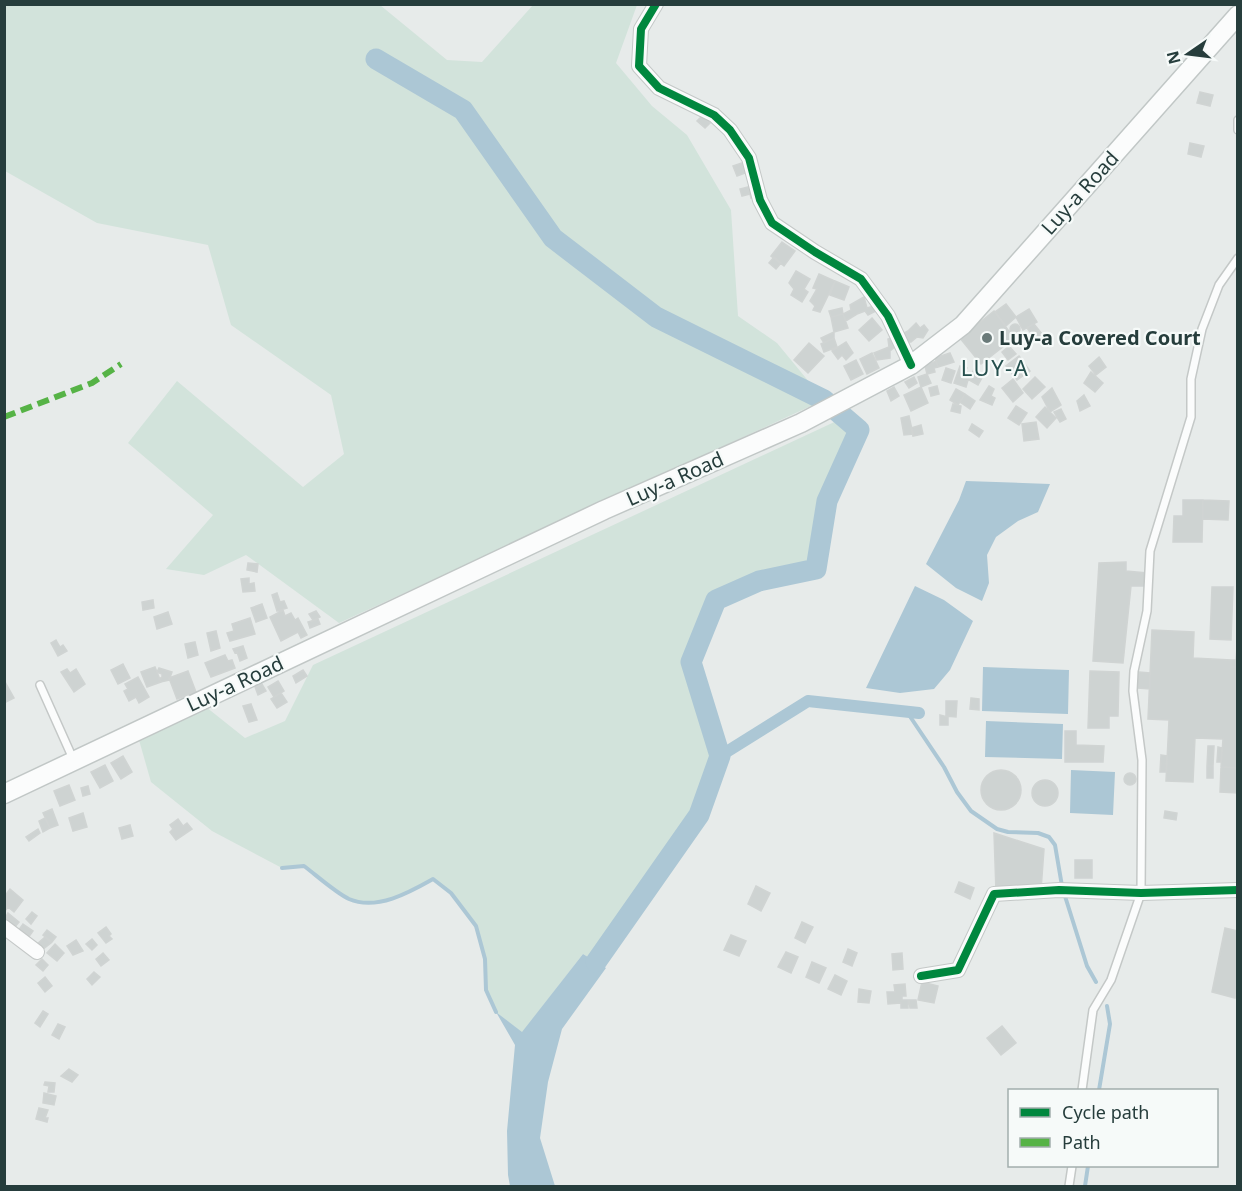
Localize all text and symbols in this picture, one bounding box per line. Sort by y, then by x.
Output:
north arrow [1158,24,1218,84]
text: N [1161,49,1186,67]
street label: Luy-a Road [1035,145,1124,240]
place label: Luy-a Covered Court [999,324,1201,351]
marker: Luy-a Covered Court [980,331,994,345]
district label: LUY-A [961,352,1029,382]
street label: Luy-a Road [622,445,728,512]
street label: Luy-a Road [182,649,288,718]
legend [1008,1089,1218,1167]
text: Cycle path [1062,1100,1149,1124]
text: Path [1062,1130,1101,1154]

